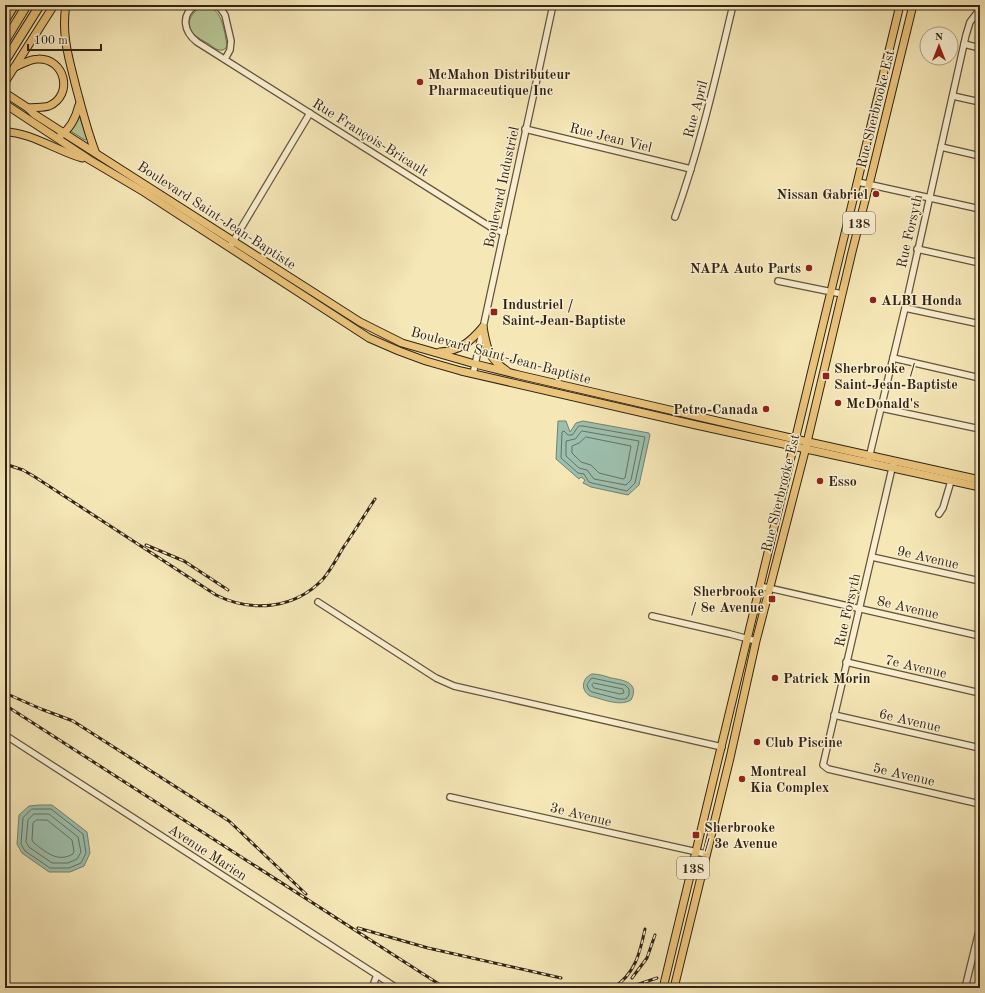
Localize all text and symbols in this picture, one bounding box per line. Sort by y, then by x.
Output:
scale bar [28,26,101,52]
north arrow [919,26,959,66]
text: N [935,32,944,43]
text: 100 m [34,35,68,47]
street label: Rue Sherbrooke Est [854,49,897,170]
place label: McMahon Distributeur Pharmaceutique Inc [428,68,570,98]
marker: McMahon Distributeur Pharmaceutique Inc [415,77,425,87]
street label: Rue April [682,79,710,140]
street label: Rue François-Bricault [310,96,431,179]
street label: Rue Jean Viel [568,121,654,155]
street label: Boulevard Industriel [482,125,522,249]
street label: Boulevard Saint-Jean-Baptiste [135,159,298,272]
place label: Nissan Gabriel [777,188,868,202]
marker: Nissan Gabriel [871,189,881,199]
street label: Rue Forsyth [895,193,925,269]
road number: 138 [843,212,875,234]
place label: NAPA Auto Parts [690,262,801,276]
marker: NAPA Auto Parts [804,263,814,273]
place label: ALBI Honda [881,294,962,308]
marker: ALBI Honda [868,295,878,305]
place label: Industriel / Saint-Jean-Baptiste [502,298,626,328]
marker: Industriel / Saint-Jean-Baptiste [489,307,499,317]
street label: Boulevard Saint-Jean-Baptiste [409,325,592,387]
place label: Sherbrooke / Saint-Jean-Baptiste [834,362,958,392]
marker: Sherbrooke / Saint-Jean-Baptiste [821,371,831,381]
place label: McDonald's [846,397,919,411]
marker: McDonald's [833,398,843,408]
place label: Petro-Canada [673,403,758,417]
marker: Petro-Canada [761,404,771,414]
street label: Rue Sherbrooke Est [759,433,802,554]
place label: Esso [828,475,857,489]
marker: Esso [815,476,825,486]
street label: 9e Avenue [896,544,960,572]
street label: Rue Forsyth [833,572,863,648]
place label: Sherbrooke / 8e Avenue [690,585,764,616]
marker: Sherbrooke / 8e Avenue [767,594,777,604]
street label: 8e Avenue [876,594,940,622]
street label: 7e Avenue [884,653,948,681]
place label: Patrick Morin [783,672,871,686]
marker: Patrick Morin [770,673,780,683]
street label: 6e Avenue [878,707,942,735]
place label: Club Piscine [765,736,843,750]
marker: Club Piscine [752,737,762,747]
street label: 5e Avenue [872,761,936,789]
place label: Montreal Kia Complex [750,765,829,795]
marker: Montreal Kia Complex [737,774,747,784]
street label: 3e Avenue [549,801,613,829]
place label: Sherbrooke / 3e Avenue [704,821,778,852]
street label: Avenue Marien [166,822,250,884]
marker: Sherbrooke / 3e Avenue [691,830,701,840]
road number: 138 [677,857,709,879]

